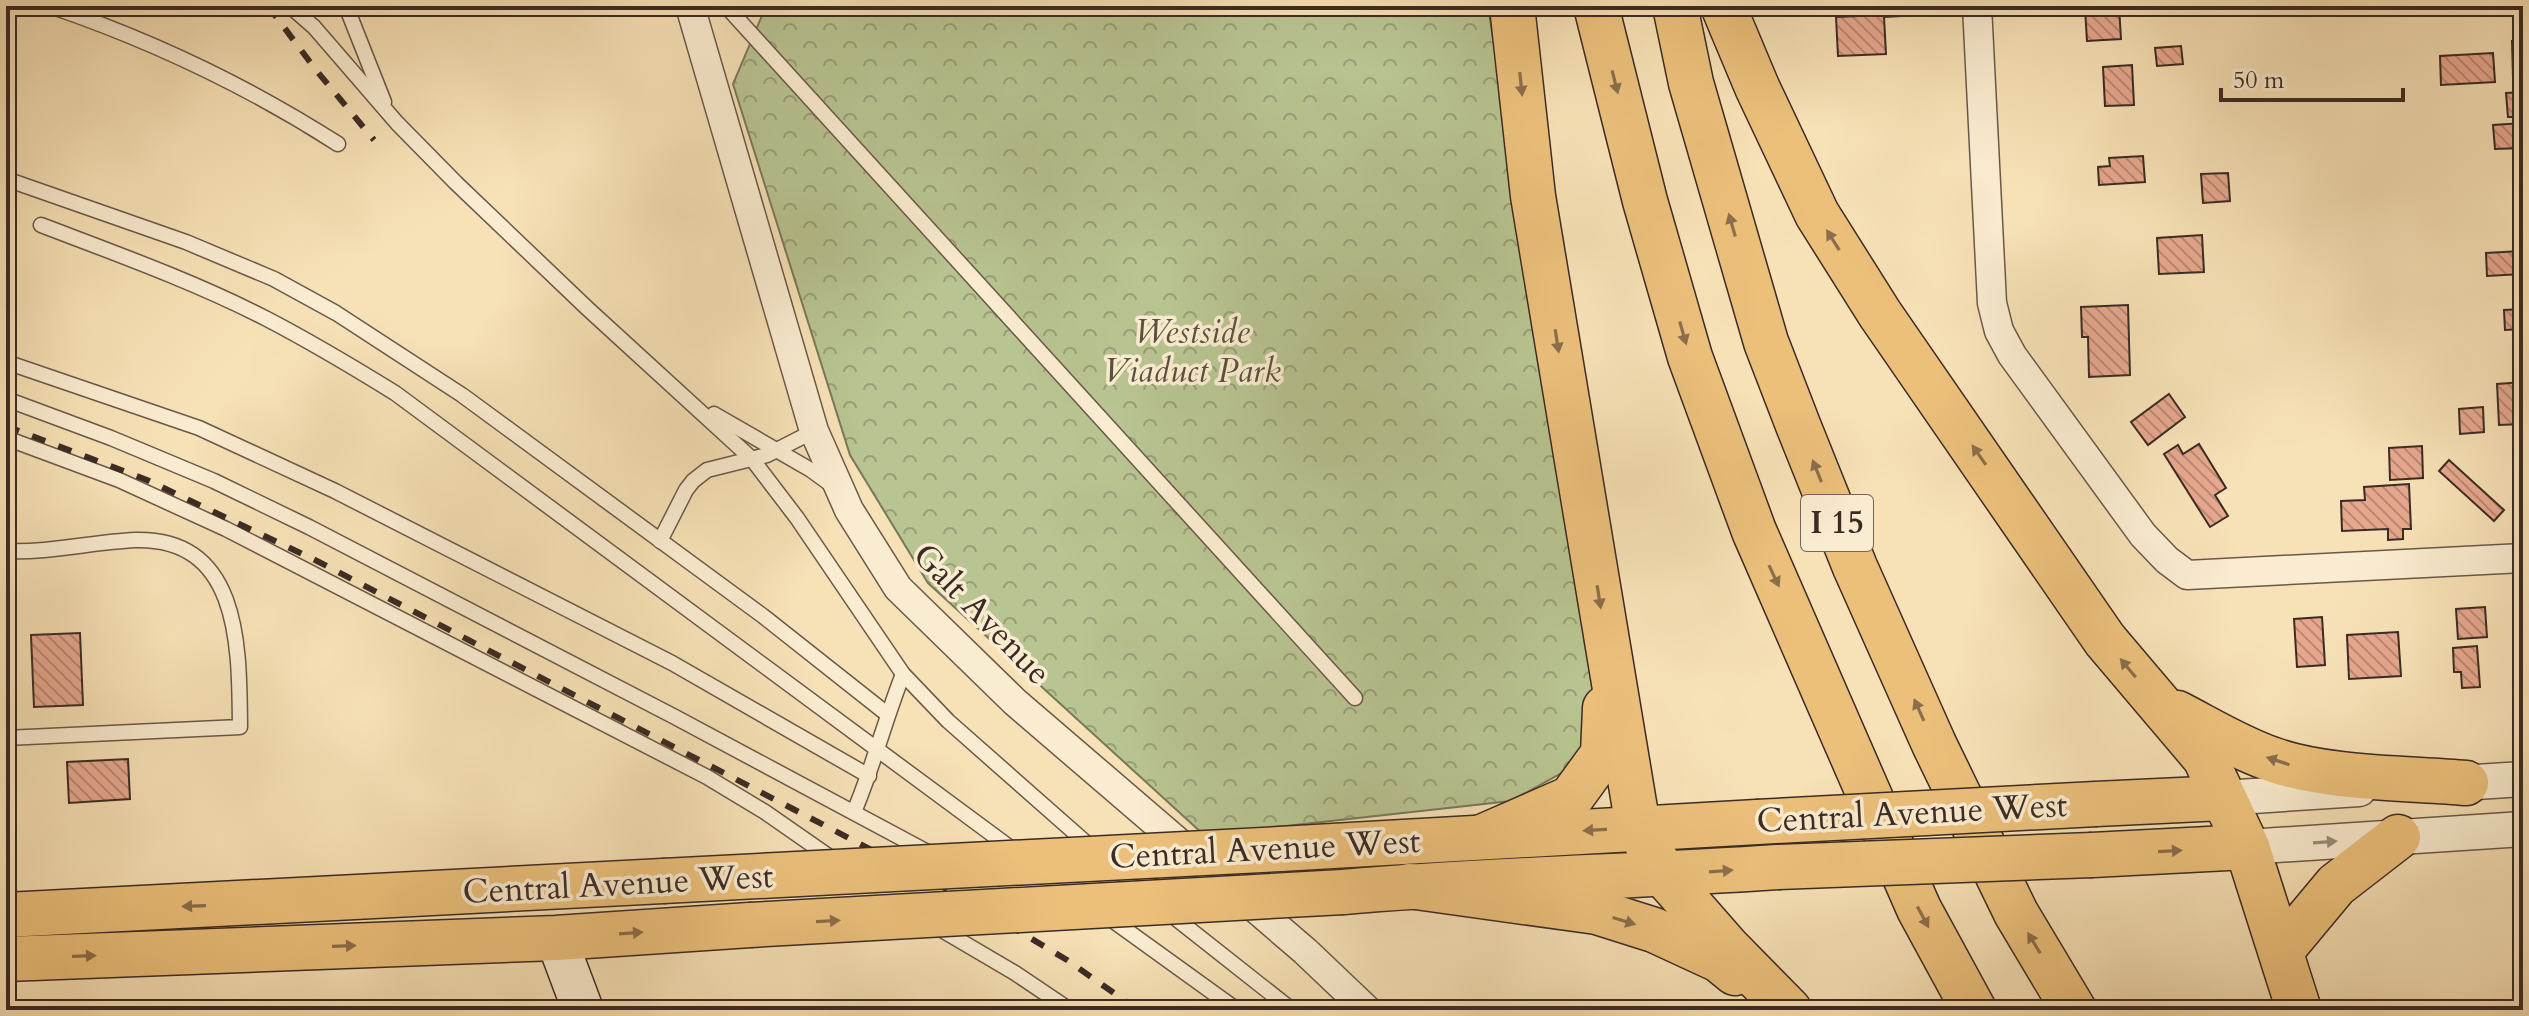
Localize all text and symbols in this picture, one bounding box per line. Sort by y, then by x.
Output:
scale bar [2221,52,2403,102]
text: 50 m [2233,64,2285,97]
one-way arrow [1609,69,1621,94]
one-way arrow [1514,71,1527,96]
one-way arrow [1726,213,1738,238]
one-way arrow [1827,229,1841,251]
park label: Westside Viaduct Park [1103,309,1281,394]
one-way arrow [1677,321,1690,345]
one-way arrow [1551,329,1564,354]
one-way arrow [1971,444,1987,466]
one-way arrow [1810,459,1823,483]
road number: I 15 [1801,495,1873,551]
street label: Galt Avenue [903,533,1061,695]
one-way arrow [1767,564,1781,588]
one-way arrow [1593,585,1606,610]
one-way arrow [2120,658,2137,678]
one-way arrow [1912,698,1926,722]
one-way arrow [2266,754,2290,766]
street label: Central Avenue West [1756,782,2069,844]
street label: Central Avenue West [1109,818,1422,880]
one-way arrow [1582,824,1607,837]
one-way arrow [2313,835,2338,848]
one-way arrow [2158,844,2183,857]
street label: Central Avenue West [462,853,775,915]
one-way arrow [1709,864,1734,877]
one-way arrow [181,900,206,913]
one-way arrow [1917,905,1930,928]
one-way arrow [816,914,841,927]
one-way arrow [1612,915,1636,928]
one-way arrow [619,926,644,939]
one-way arrow [2027,932,2041,954]
one-way arrow [332,940,357,953]
one-way arrow [72,950,97,963]

